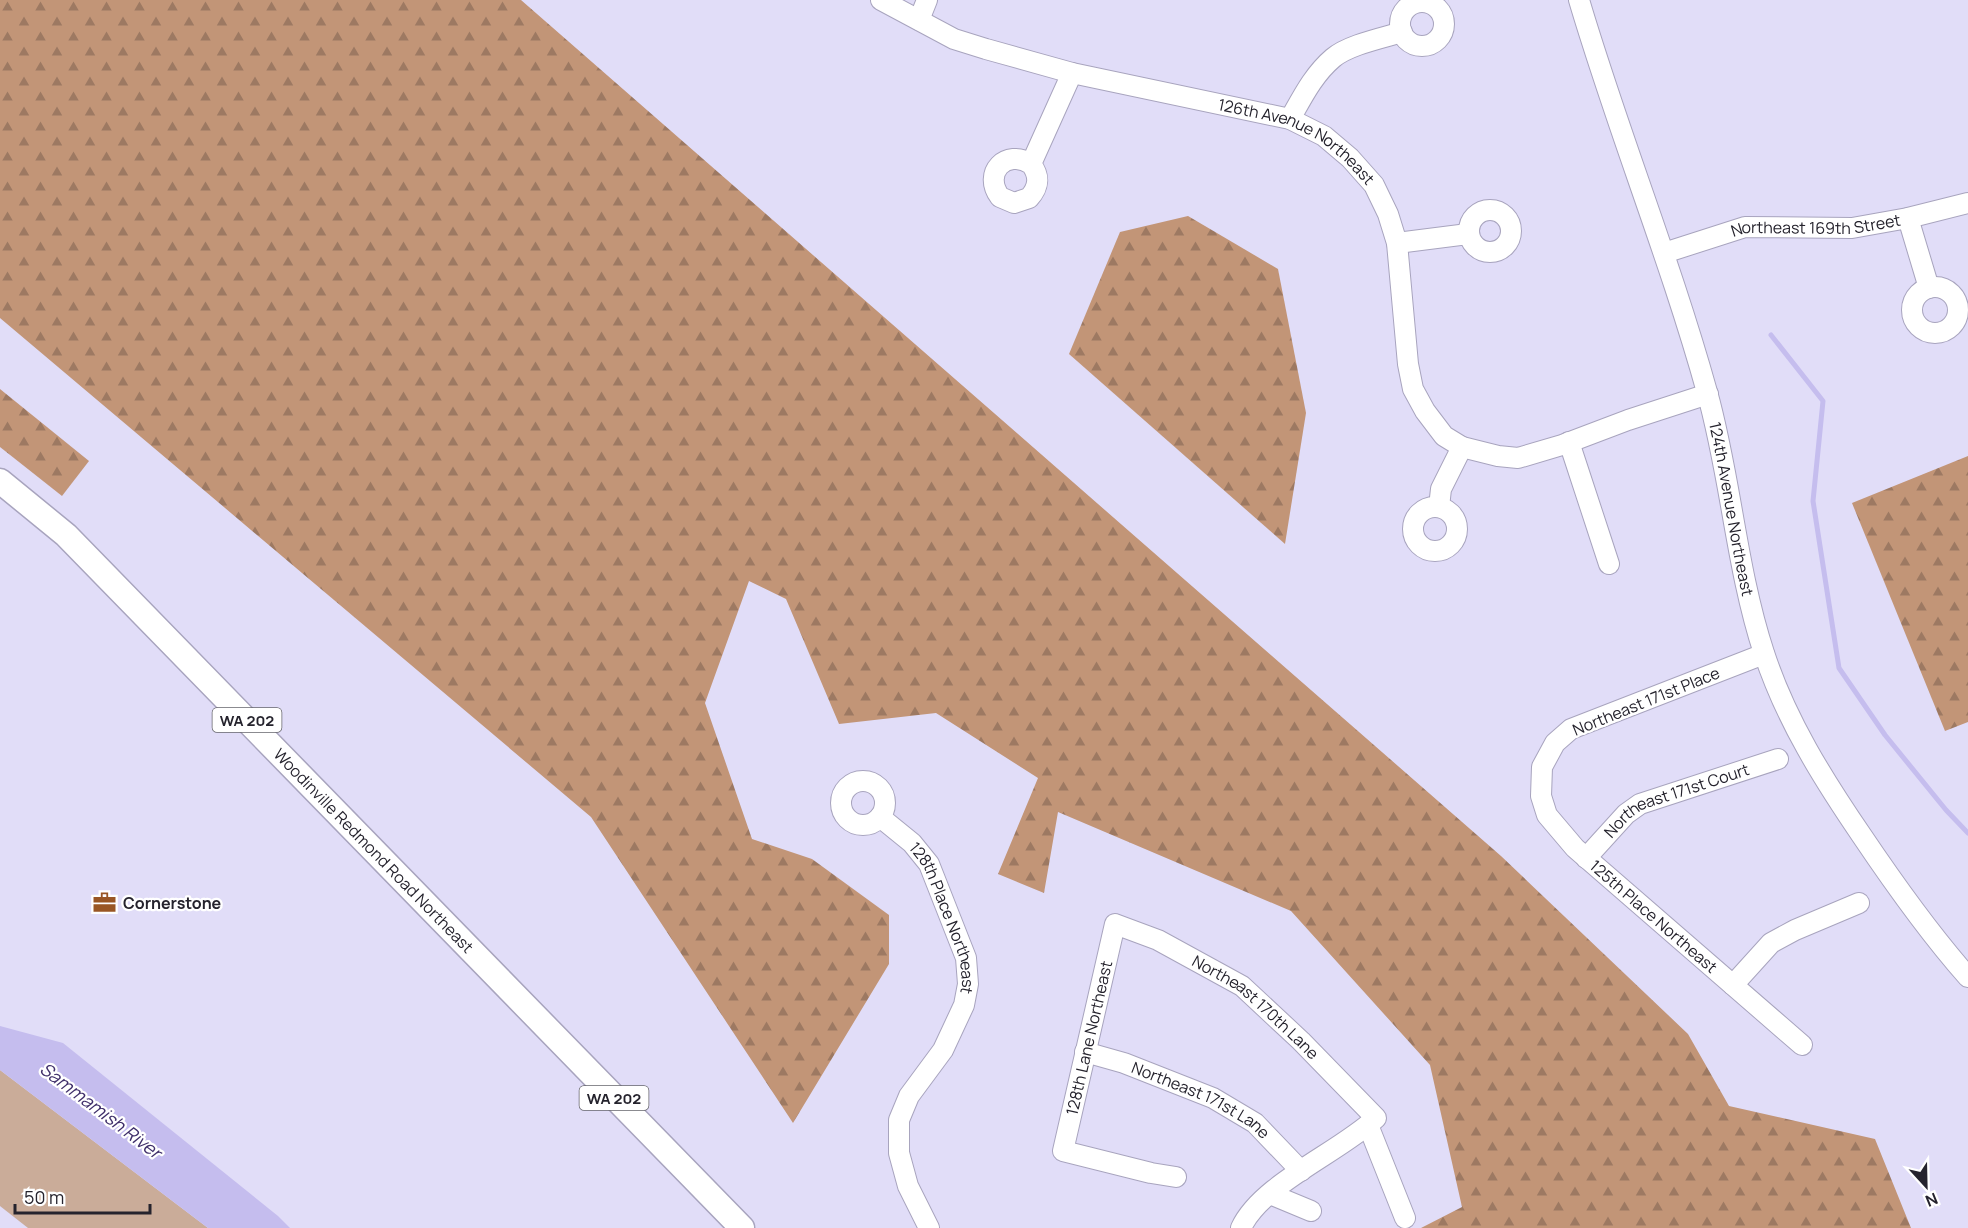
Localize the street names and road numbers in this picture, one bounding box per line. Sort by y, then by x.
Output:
street label: 126th Avenue Northeast [1216,93,1380,189]
street label: Northeast 169th Street [1728,209,1902,242]
street label: 124th Avenue Northeast [1704,420,1759,598]
street label: Northeast 171st Place [1569,661,1723,741]
road number: WA 202 [212,708,282,732]
street label: Woodinville Redmond Road Northeast [269,743,479,958]
street label: Northeast 171st Court [1599,758,1752,842]
street label: 128th Place Northeast [904,837,979,996]
street label: 125th Place Northeast [1585,855,1722,978]
street label: Northeast 170th Lane [1188,950,1324,1064]
street label: 128th Lane Northeast [1061,959,1117,1117]
street label: Northeast 171st Lane [1128,1056,1275,1143]
road number: WA 202 [580,1086,648,1110]

